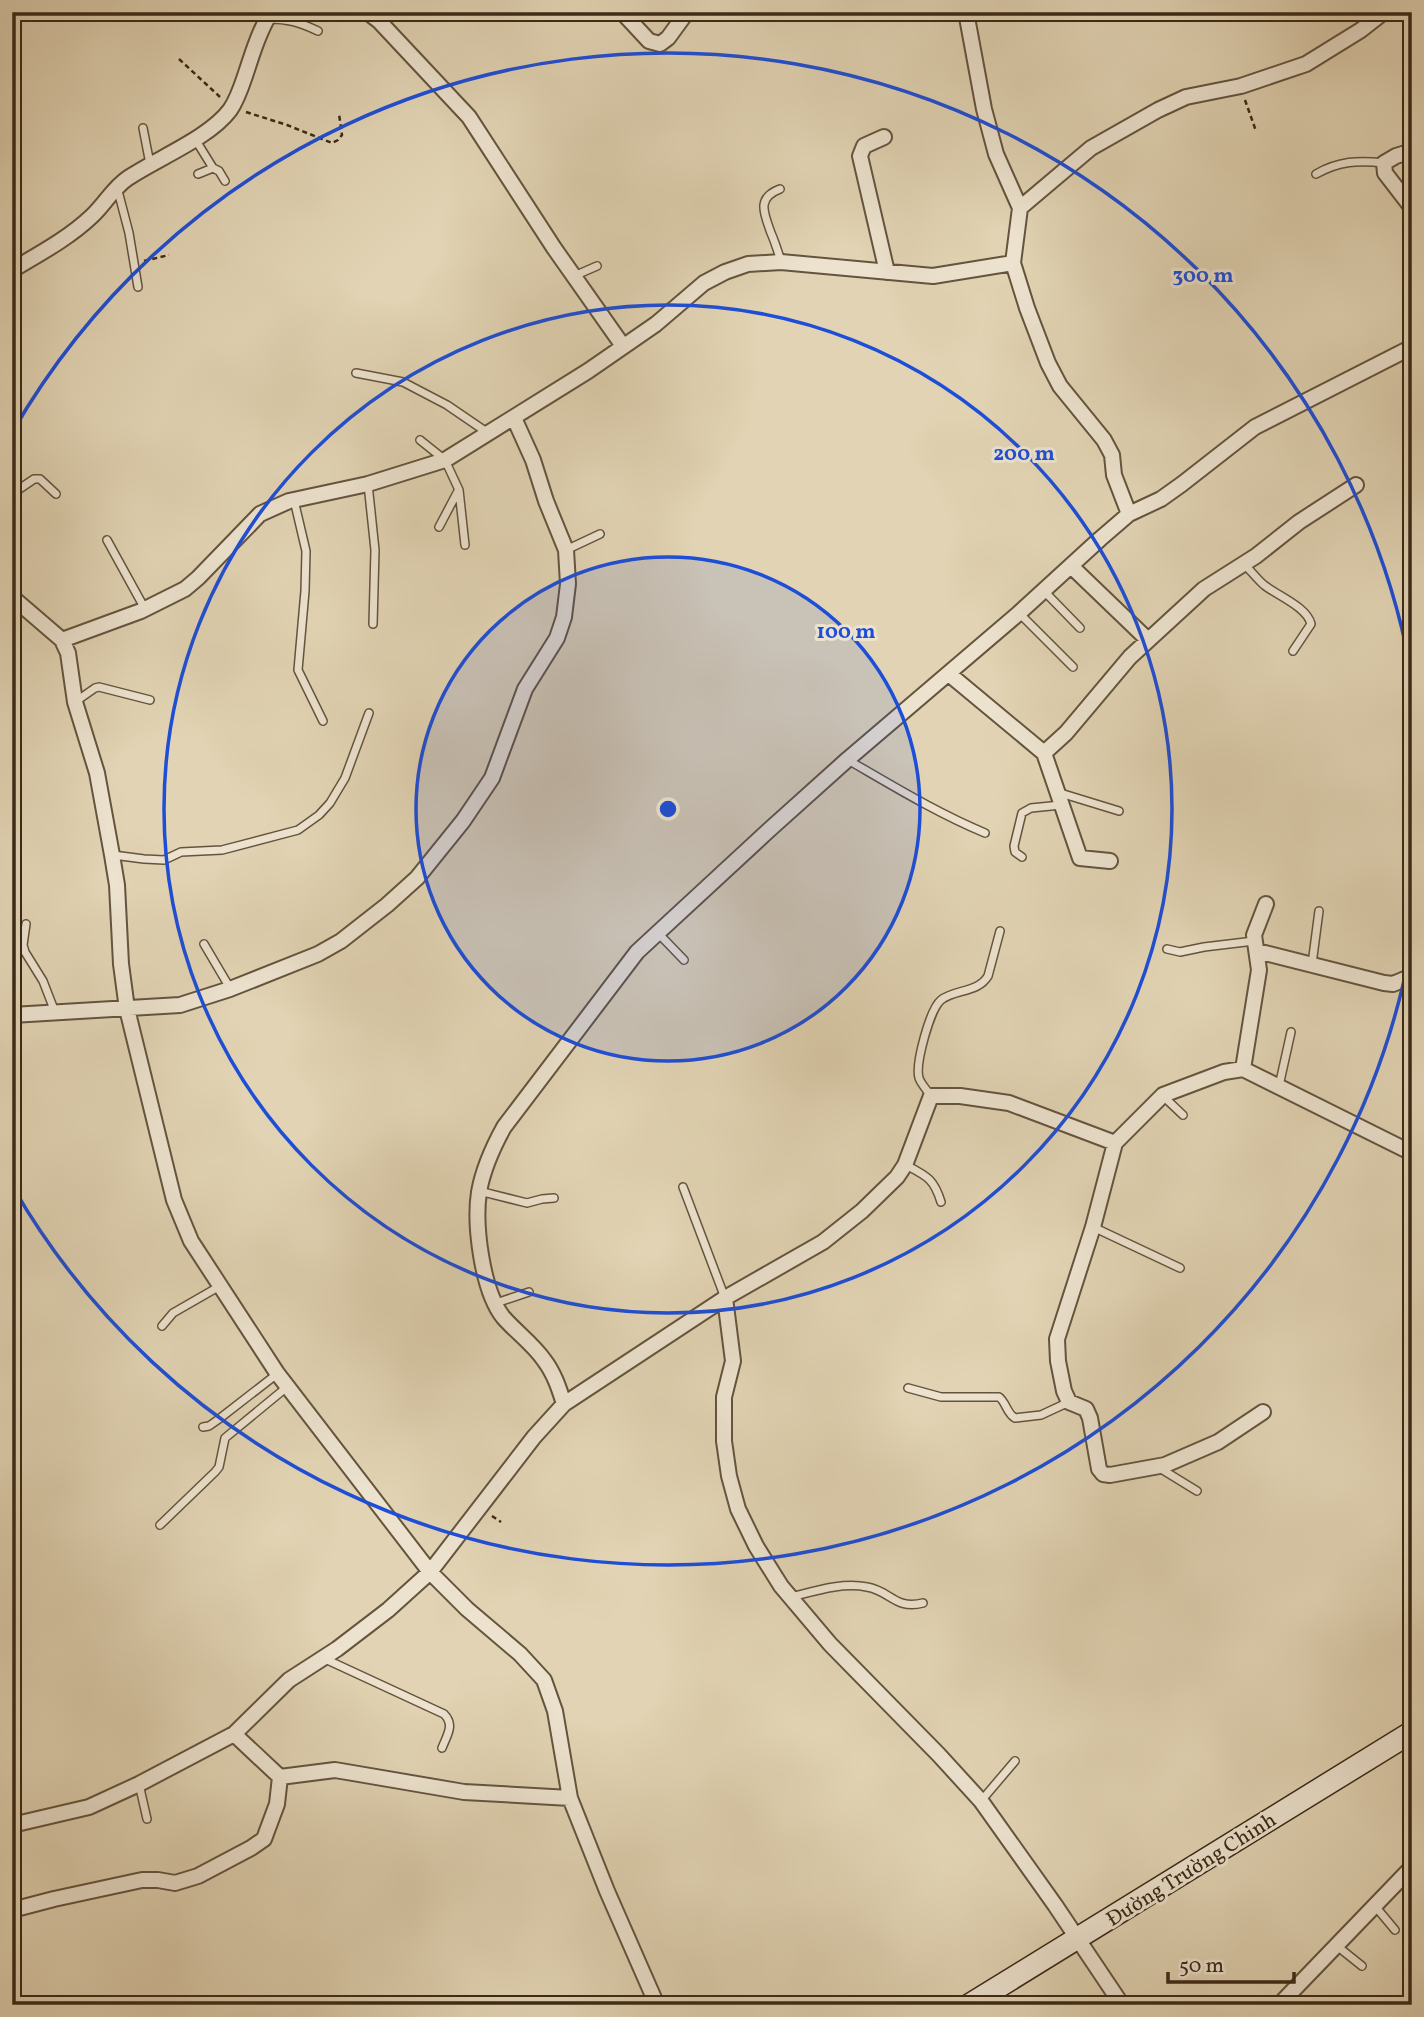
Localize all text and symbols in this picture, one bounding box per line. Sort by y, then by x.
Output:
text: 300 m [1173,262,1233,291]
text: 200 m [993,440,1055,469]
text: 100 m [816,618,876,647]
centre of rings [656,797,680,821]
street label: Đường Trường Chinh [1101,1806,1282,1934]
scale bar [1168,1940,1294,1984]
text: 50 m [1179,1952,1224,1981]

